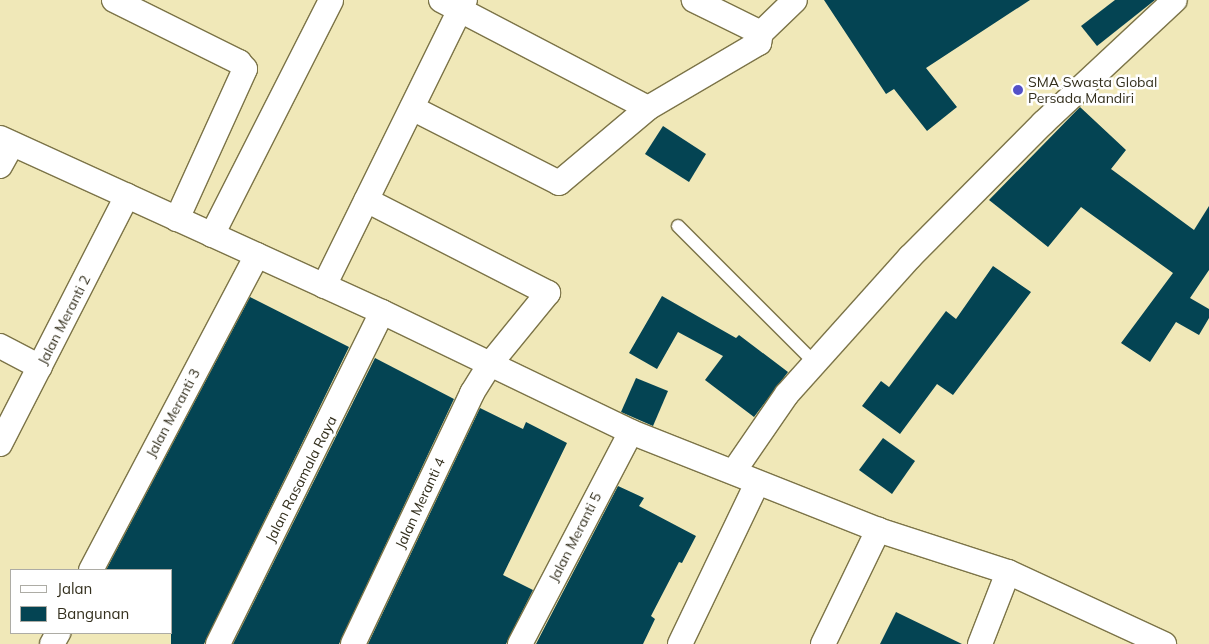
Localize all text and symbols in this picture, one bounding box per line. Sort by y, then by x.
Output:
place label: SMA Swasta Global Persada Mandiri [1028,74,1157,106]
marker: SMA Swasta Global Persada Mandiri [1012,84,1024,96]
street label: Jalan Meranti 2 [34,272,94,368]
street label: Jalan Meranti 3 [143,366,203,460]
street label: Jalan Rasamala Raya [262,413,340,545]
street label: Jalan Meranti 4 [392,455,448,551]
street label: Jalan Meranti 5 [545,489,605,585]
legend [10,569,172,634]
text: Jalan [57,579,92,598]
text: Bangunan [57,604,129,623]

